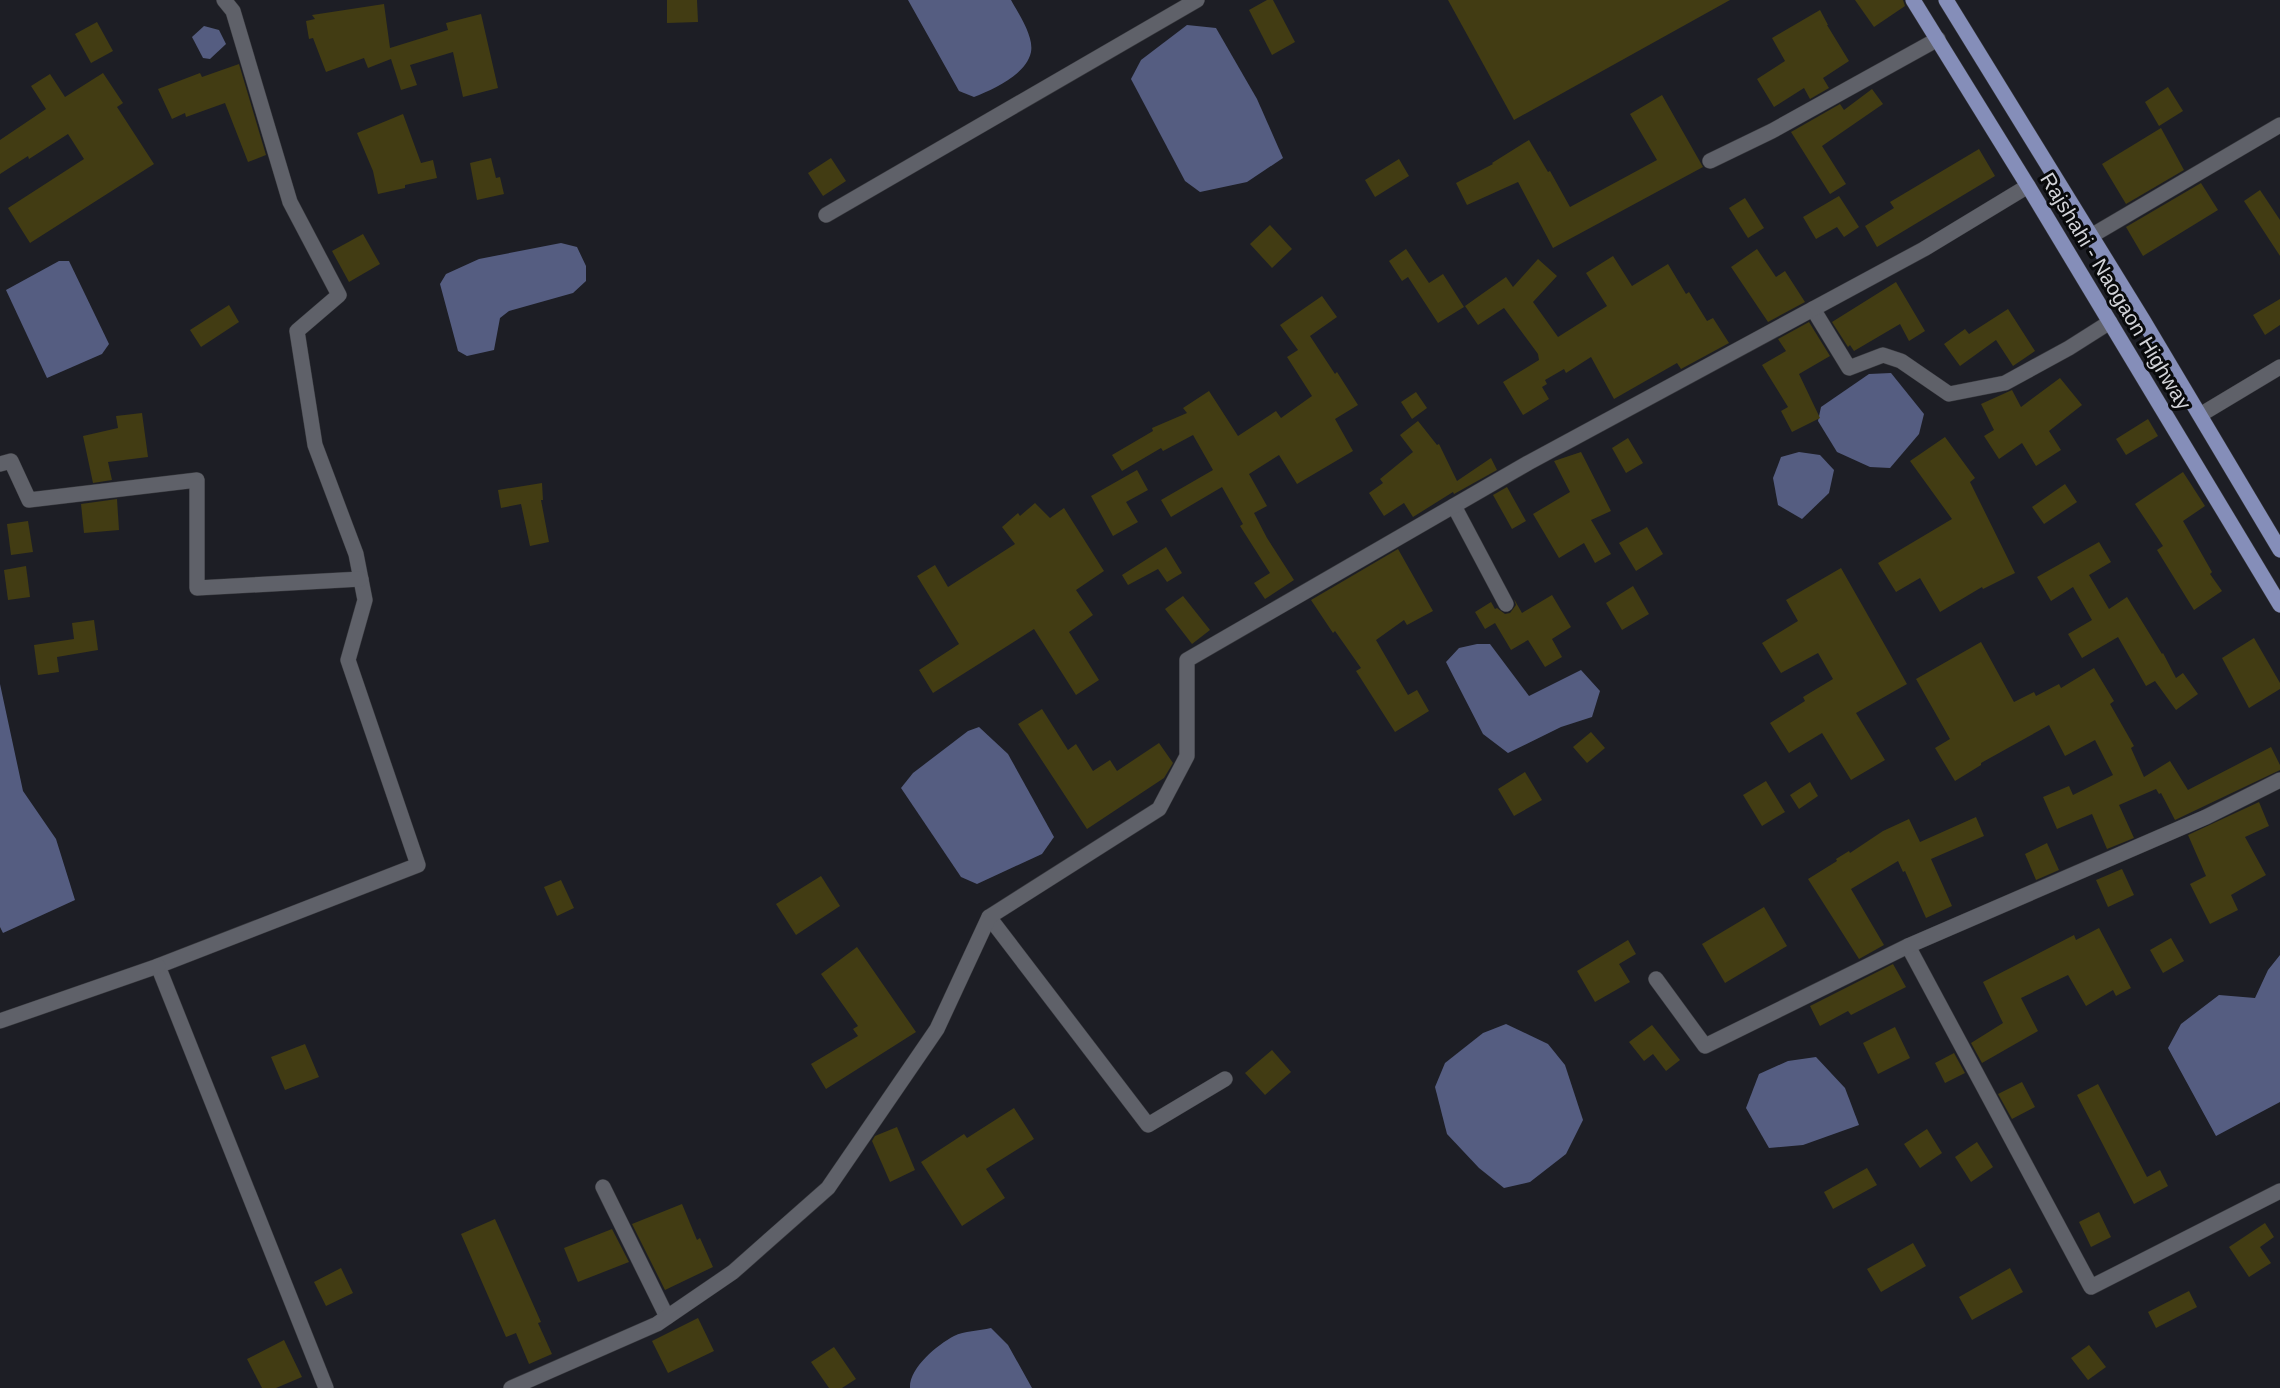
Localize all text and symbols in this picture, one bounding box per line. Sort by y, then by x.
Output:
street label: Rajshahi - Naogaon Highway [2036,169,2196,414]

